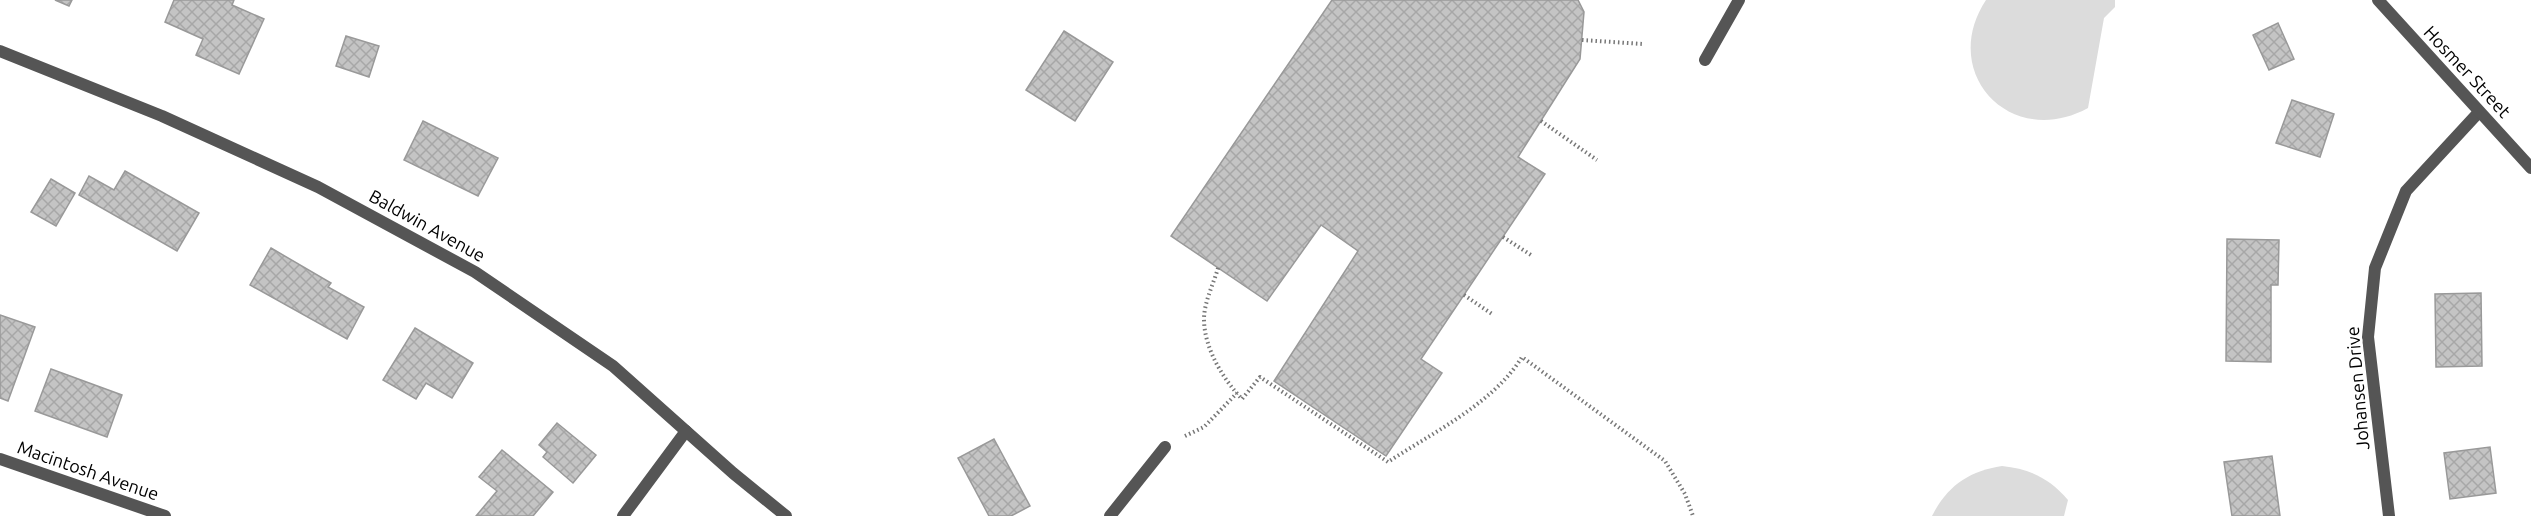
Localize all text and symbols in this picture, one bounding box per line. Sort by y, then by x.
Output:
street label: Hosmer Street [2420,22,2515,121]
street label: Baldwin Avenue [366,185,489,265]
street label: Johansen Drive [2342,325,2372,451]
street label: Macintosh Avenue [15,436,162,504]

